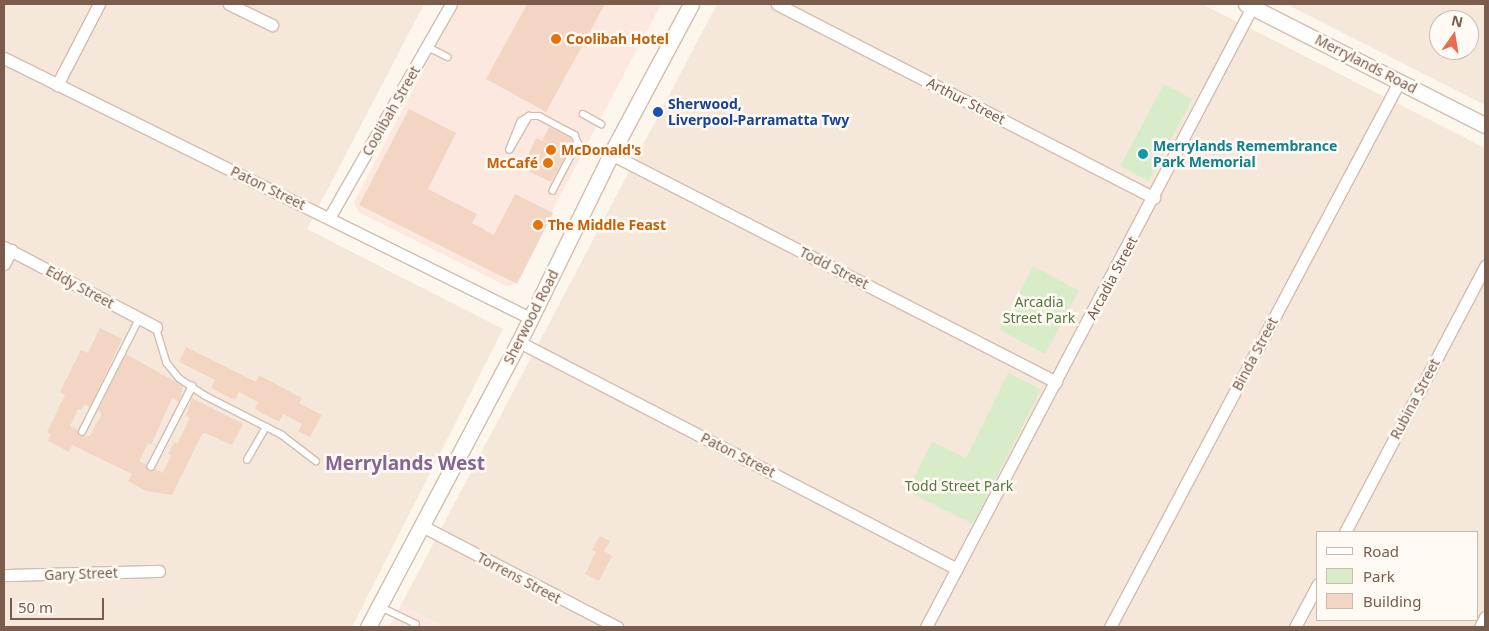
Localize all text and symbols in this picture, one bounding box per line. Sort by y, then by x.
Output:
north arrow [1429,10,1479,60]
text: N [1450,10,1465,31]
place label: Coolibah Hotel [566,31,669,47]
street label: Merrylands Road [1312,31,1420,97]
marker: Coolibah Hotel [550,33,562,45]
street label: Coolibah Street [359,63,423,159]
street label: Arthur Street [924,74,1008,128]
place label: Sherwood, Liverpool-Parramatta Twy [668,96,849,128]
marker: Sherwood, Liverpool-Parramatta Twy [652,106,664,118]
place label: Merrylands Remembrance Park Memorial [1153,138,1337,170]
place label: McDonald's [561,142,641,158]
marker: McDonald's [545,144,557,156]
marker: Merrylands Remembrance Park Memorial [1137,148,1149,160]
place label: McCafé [486,155,538,171]
marker: McCafé [542,157,554,169]
street label: Paton Street [228,163,308,213]
place label: The Middle Feast [548,217,666,233]
marker: The Middle Feast [532,219,544,231]
street label: Arcadia Street [1083,234,1141,322]
street label: Todd Street [797,243,871,293]
street label: Eddy Street [43,262,117,312]
street label: Sherwood Road [500,267,562,367]
park label: Arcadia Street Park [1003,294,1075,326]
street label: Binda Street [1229,314,1281,394]
street label: Rubina Street [1387,356,1443,442]
street label: Paton Street [698,429,778,481]
district label: Merrylands West [325,453,485,475]
park label: Todd Street Park [905,478,1013,494]
legend [1316,531,1479,621]
text: Road [1363,541,1399,561]
street label: Torrens Street [474,549,564,607]
street label: Gary Street [44,564,118,584]
text: Park [1363,566,1395,586]
scale bar [12,588,106,620]
text: Building [1363,591,1421,611]
text: 50 m [18,597,53,617]

